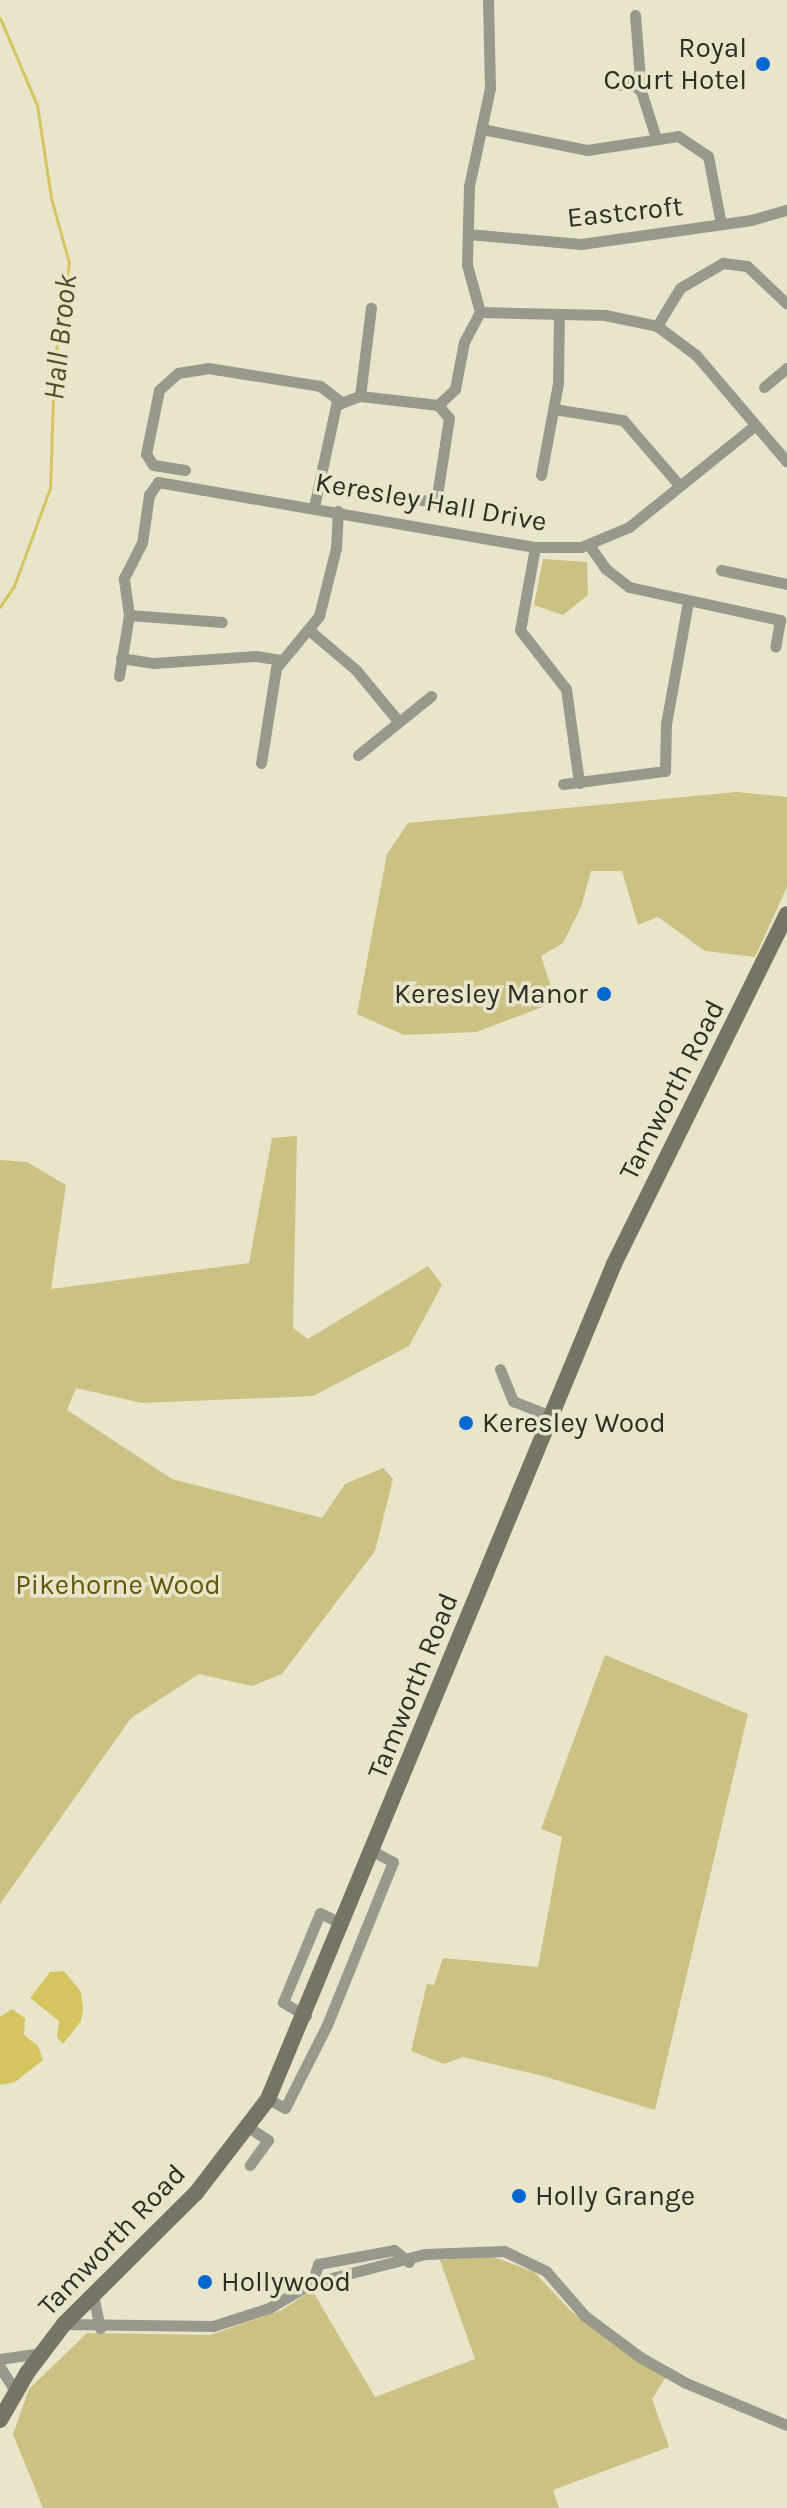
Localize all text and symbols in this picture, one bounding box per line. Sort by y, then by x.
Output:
place label: Royal Court Hotel [604,31,747,97]
marker: Royal Court Hotel [754,55,772,73]
street label: Eastcroft [565,189,685,235]
water label: Hall Brook [35,272,85,402]
street label: Keresley Hall Drive [313,465,549,539]
place label: Keresley Manor [394,977,588,1011]
marker: Keresley Manor [595,985,613,1003]
street label: Tamworth Road [612,994,732,1186]
place label: Keresley Wood [482,1406,666,1440]
marker: Keresley Wood [457,1414,475,1432]
park label: Pikehorne Wood [15,1568,221,1602]
street label: Tamworth Road [360,1588,466,1784]
street label: Tamworth Road [31,2157,193,2323]
place label: Holly Grange [535,2179,695,2213]
marker: Holly Grange [510,2187,528,2205]
place label: Hollywood [221,2265,351,2299]
marker: Hollywood [196,2273,214,2291]

